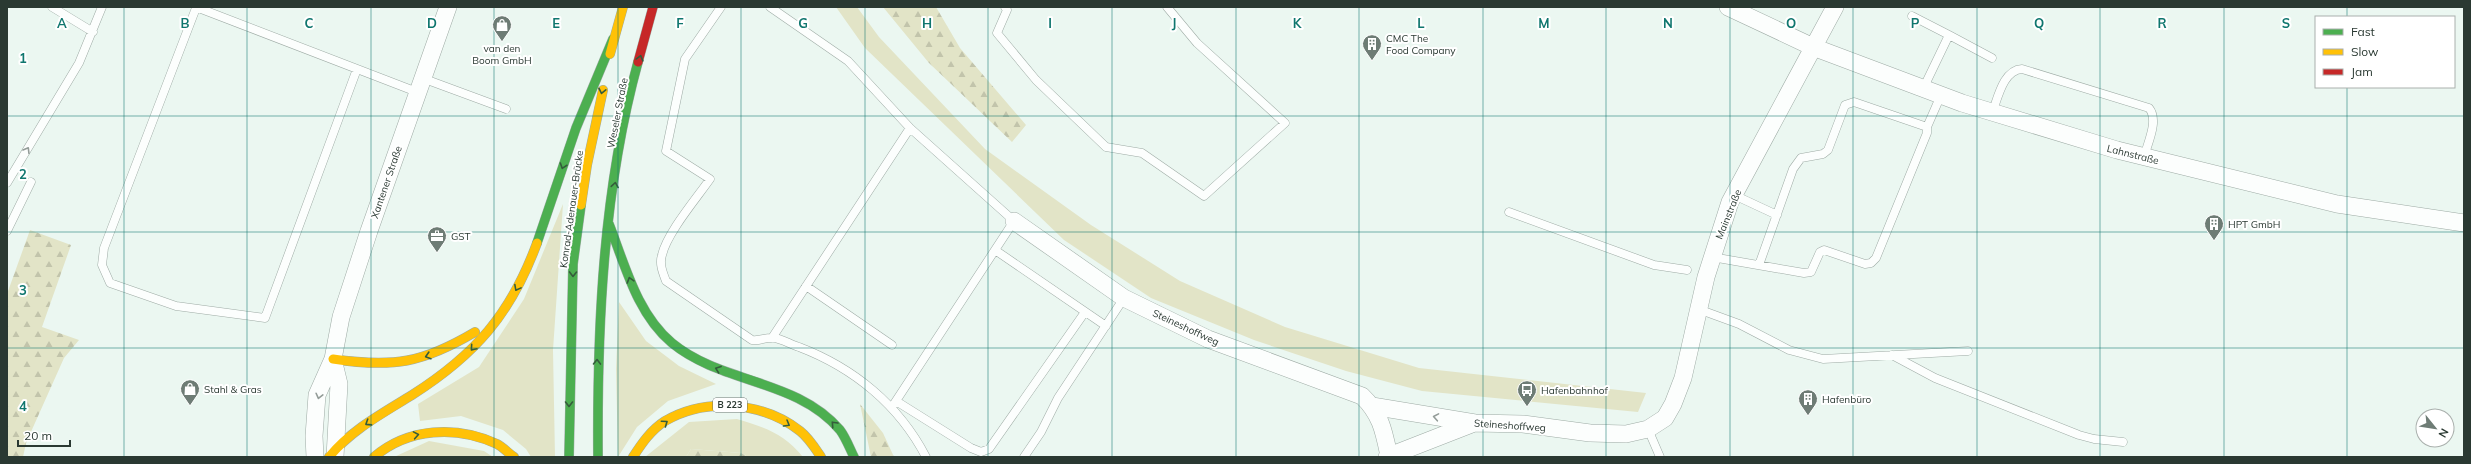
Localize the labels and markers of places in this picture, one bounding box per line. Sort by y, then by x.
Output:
shop icon: van den Boom GmbH [491,14,513,42]
place label: CMC The Food Company [1386,32,1456,57]
building icon: CMC The Food Company [1361,33,1383,61]
place label: van den Boom GmbH [472,42,532,67]
building icon: HPT GmbH [2203,213,2225,241]
place label: HPT GmbH [2228,218,2280,231]
office icon: GST [426,225,448,253]
place label: GST [451,230,470,243]
shop icon: Stahl & Gras [179,378,201,406]
bus stop icon: Hafenbahnhof [1516,379,1538,407]
place label: Stahl & Gras [204,383,262,396]
place label: Hafenbahnhof [1541,384,1608,397]
building icon: Hafenbüro [1797,388,1819,416]
place label: Hafenbüro [1822,393,1872,406]

